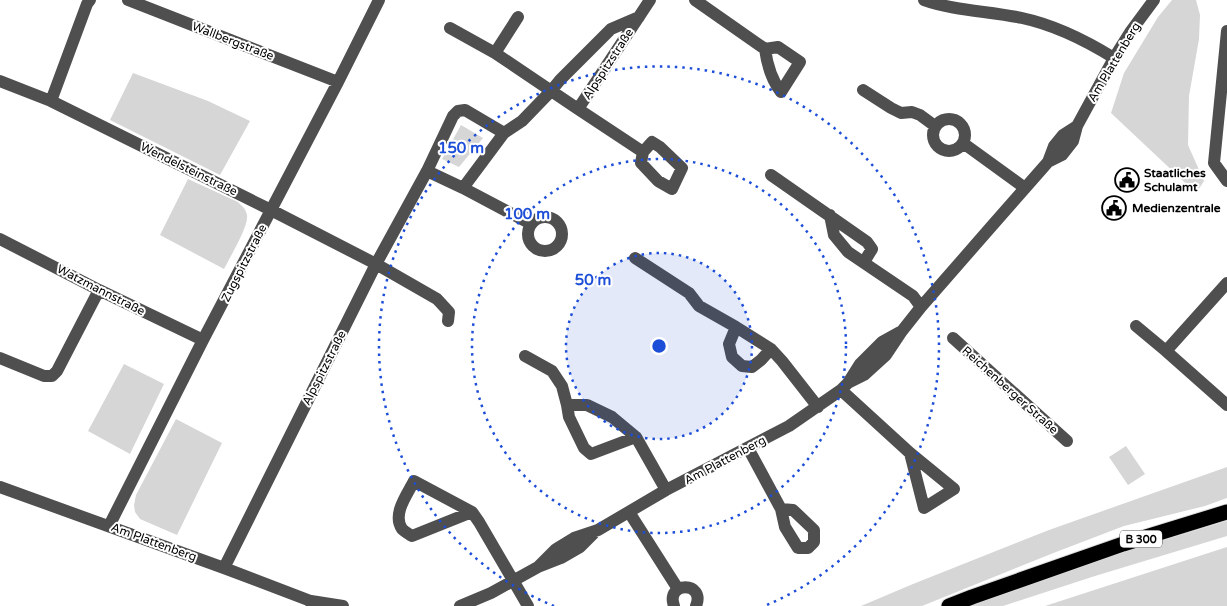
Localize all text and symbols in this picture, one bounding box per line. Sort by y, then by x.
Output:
street label: Wallbergstraße [190,19,276,63]
street label: Am Plattenberg [1085,20,1143,104]
street label: Alpspitzstraße [580,26,636,102]
street label: Wendelsteinstraße [138,139,240,199]
text: 150 m [438,139,484,157]
place label: Staatliches Schulamt [1144,166,1206,194]
public building icon: Staatliches Schulamt [1114,167,1140,193]
public building icon: Medienzentrale [1101,195,1127,221]
place label: Medienzentrale [1132,201,1221,215]
text: 100 m [504,205,550,223]
street label: Zugspitzstraße [218,222,270,304]
street label: Watzmannstraße [55,262,148,318]
text: 50 m [575,271,611,289]
street label: Alpspitzstraße [299,328,349,408]
centre of rings [650,337,668,355]
street label: Reichenberger Straße [959,343,1061,437]
street label: Am Plattenberg [682,433,768,487]
street label: Am Plattenberg [109,520,199,564]
road number: B 300 [1120,530,1162,548]

